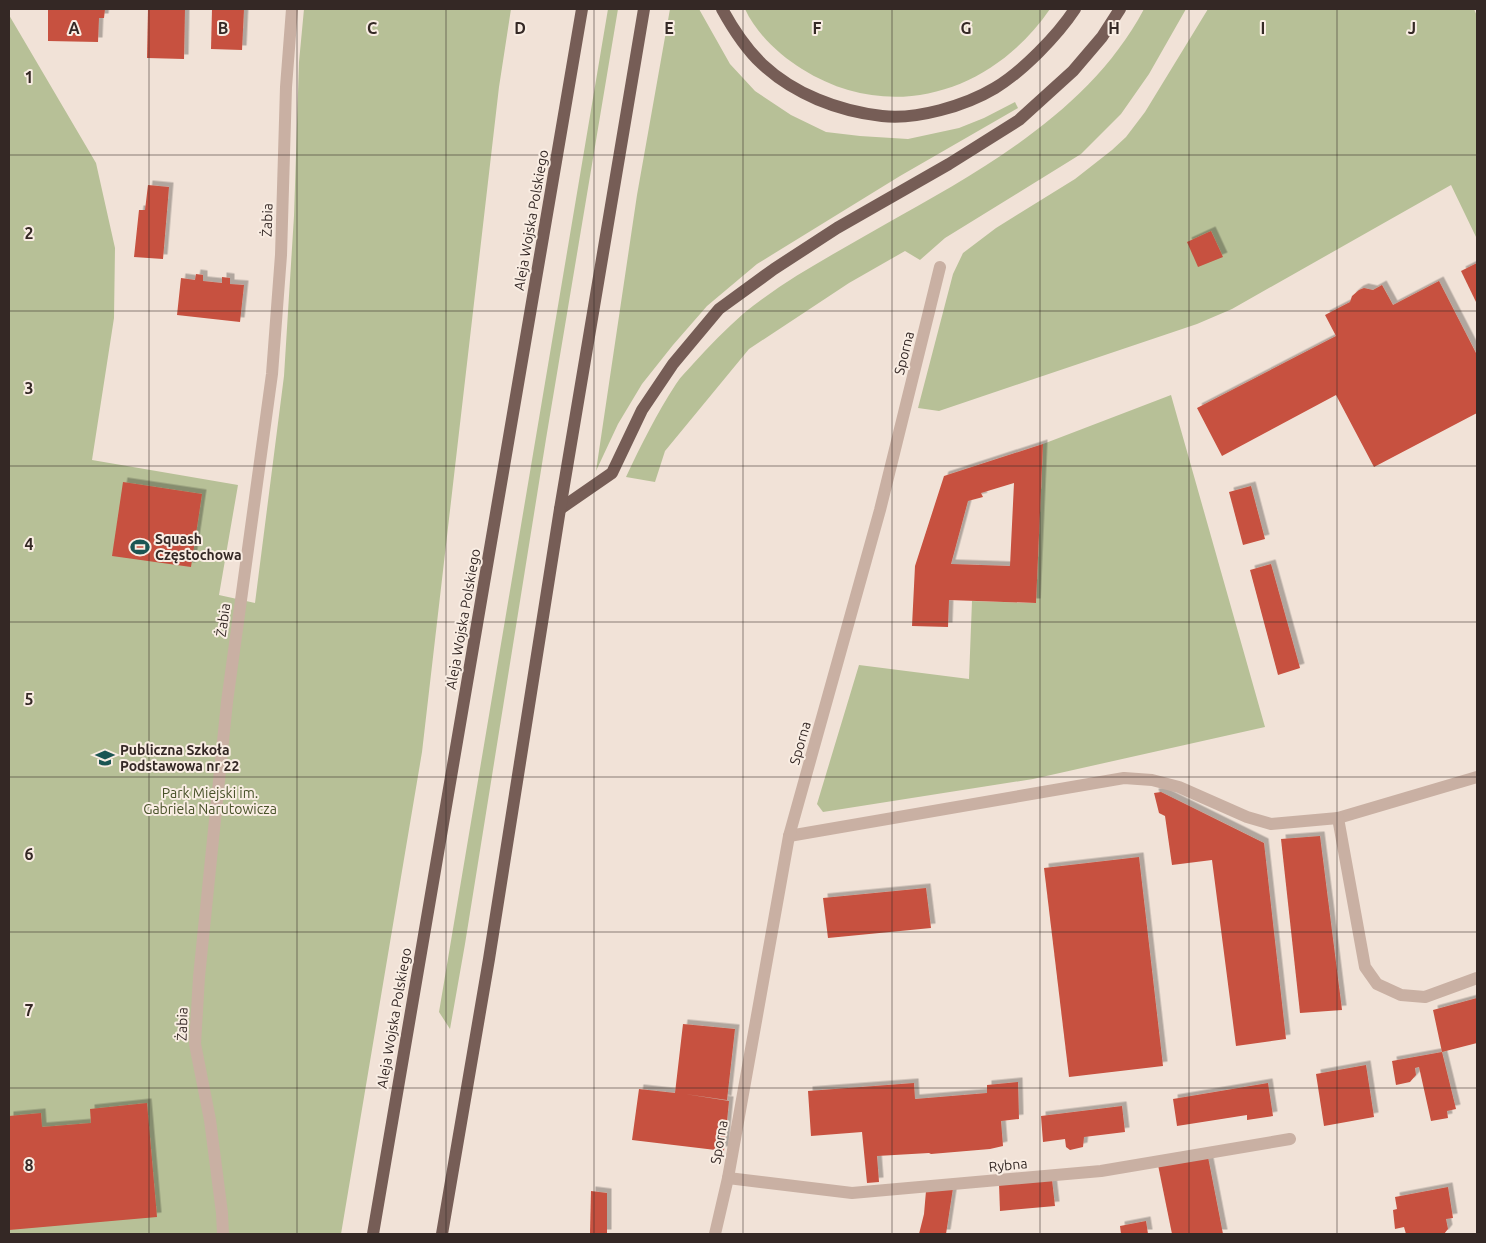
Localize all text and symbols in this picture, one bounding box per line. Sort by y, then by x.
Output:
text: A [68,19,80,37]
text: B [218,19,228,37]
text: C [367,19,377,37]
text: D [514,19,526,37]
text: E [664,19,674,37]
text: F [813,19,822,37]
text: G [960,19,972,37]
text: H [1108,19,1120,37]
text: I [1261,19,1265,37]
text: J [1408,19,1416,37]
text: 1 [24,68,34,86]
street label: Aleja Wojska Polskiego [511,148,551,292]
street label: Żabia [258,203,276,237]
text: 2 [24,224,34,242]
street label: Sporna [891,330,917,376]
text: 3 [24,379,34,397]
place label: Squash Częstochowa [155,531,242,564]
text: 4 [24,535,34,553]
sports icon: Squash Częstochowa [129,536,151,558]
street label: Aleja Wojska Polskiego [443,547,483,691]
street label: Żabia [213,602,233,638]
text: 5 [24,690,34,708]
street label: Sporna [786,720,814,766]
place label: Publiczna Szkoła Podstawowa nr 22 [120,742,239,774]
school or university icon: Publiczna Szkoła Podstawowa nr 22 [94,747,116,769]
park label: Park Miejski im. Gabriela Narutowicza [143,785,277,817]
text: 6 [24,845,34,863]
street label: Aleja Wojska Polskiego [374,946,414,1090]
text: 7 [24,1001,34,1019]
street label: Żabia [173,1007,191,1041]
street label: Sporna [707,1119,731,1165]
street label: Rybna [988,1155,1028,1175]
text: 8 [24,1156,34,1174]

